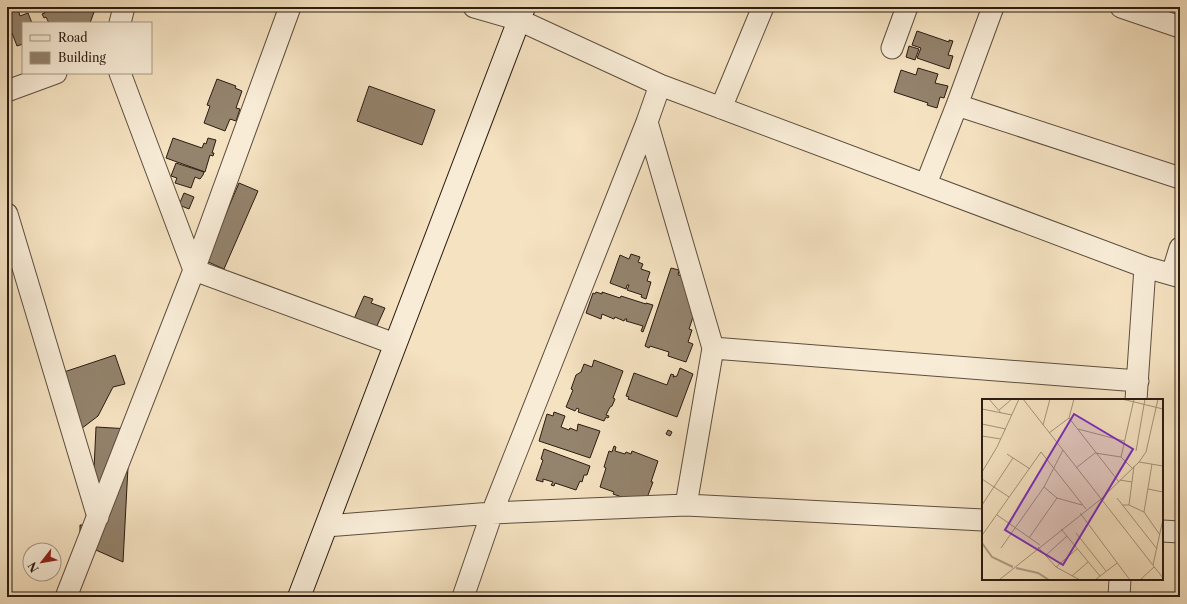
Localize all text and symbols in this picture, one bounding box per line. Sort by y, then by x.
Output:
legend [22,22,152,74]
text: Road [58,30,88,45]
text: Building [58,50,106,65]
inset map [982,399,1163,580]
north arrow [22,542,62,582]
text: N [25,559,42,575]

